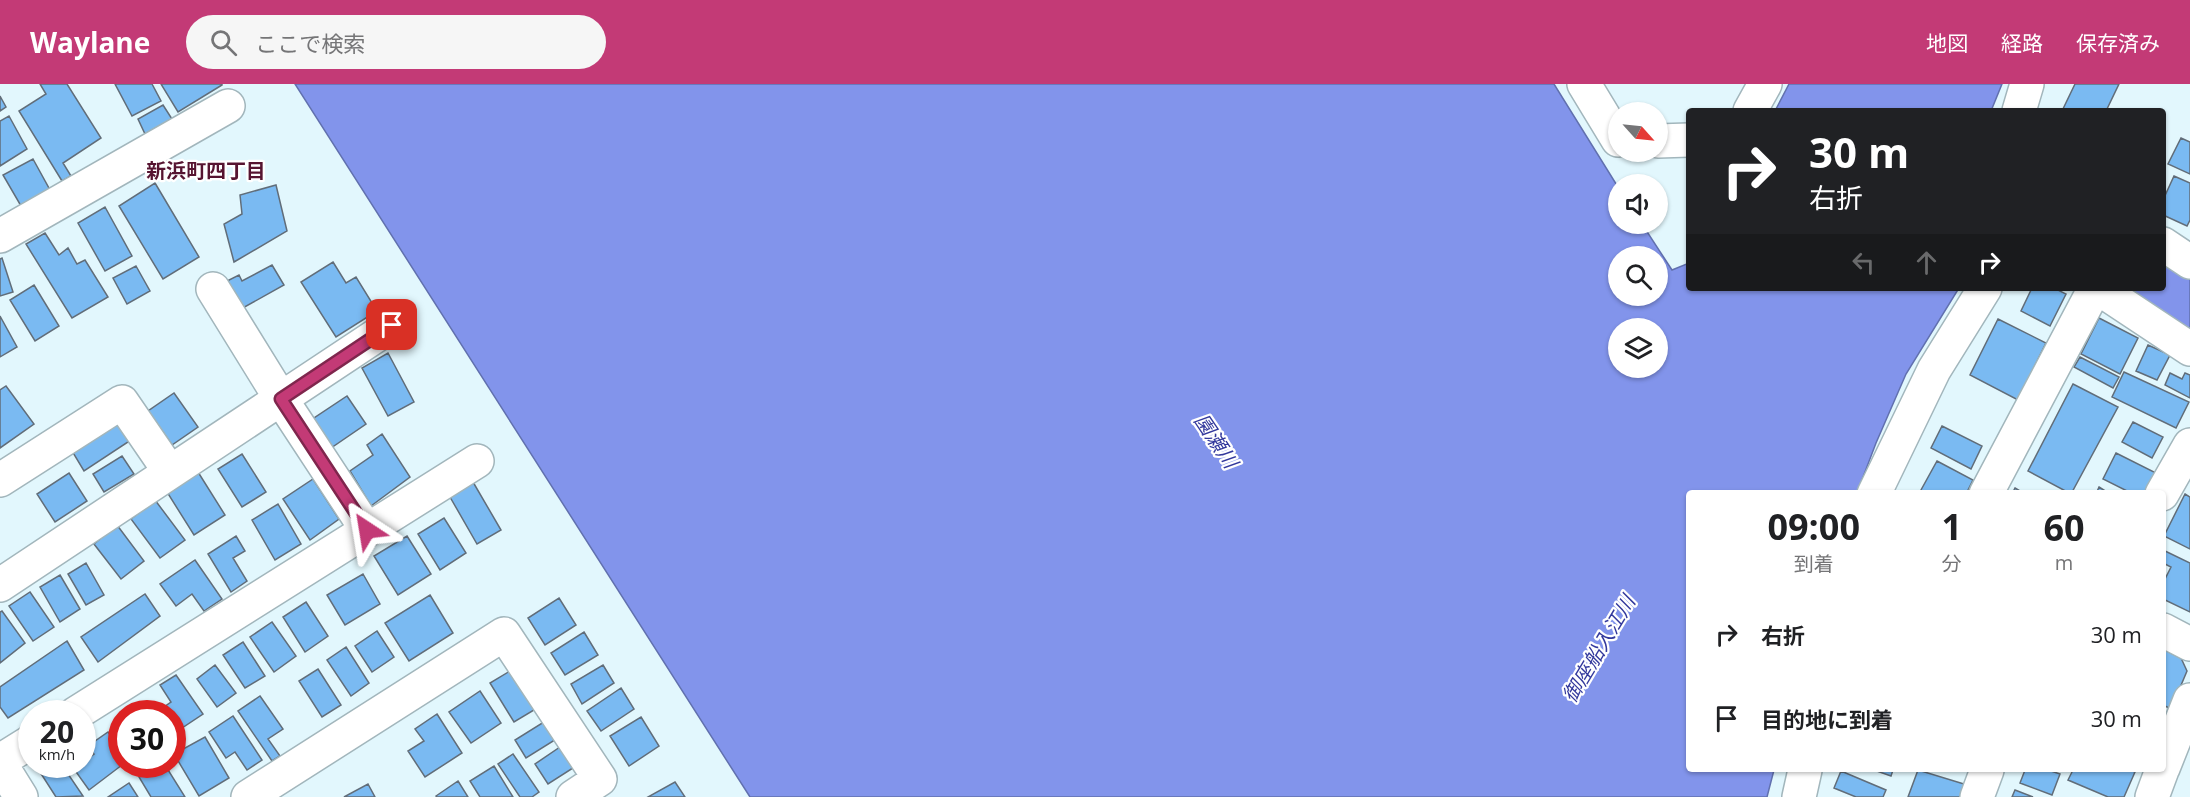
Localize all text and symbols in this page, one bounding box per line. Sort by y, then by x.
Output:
search box [186,15,606,69]
text: Waylane [30,23,150,61]
icon: search [207,26,240,59]
text: ここで検索 [255,28,365,58]
text: 地図 [1926,29,1968,57]
text: 経路 [2001,29,2043,57]
text: 保存済み [2076,29,2160,57]
north arrow [1608,102,1668,162]
map controls [1608,102,1668,378]
text: 30 m [1809,123,1909,180]
icon: right [1710,132,1788,210]
district label: 新浜町四丁目 [146,157,266,184]
button: sound [1608,174,1668,234]
text: 右折 [1809,179,1863,216]
button: search [1608,246,1668,306]
icon: left [1847,246,1880,279]
icon: ahead [1910,246,1943,279]
icon: right [1973,246,2006,279]
pin [366,299,417,350]
icon: arrive [375,308,408,341]
button: layers [1608,318,1668,378]
water label: 園瀬川 [1188,408,1246,475]
position arrow [335,498,399,562]
text: 09:00 [1767,502,1860,551]
text: 1 [1941,502,1962,551]
text: 60 [2043,503,2085,552]
text: m [2055,549,2073,576]
text: 到着 [1794,550,1834,577]
text: 分 [1942,550,1962,577]
water label: 御座船入江川 [1556,589,1642,707]
icon: right [1710,618,1743,651]
text: 30 m [2091,619,2142,649]
text: 右折 [1761,620,1805,650]
speed limit sign: 30 [108,700,186,778]
icon: arrive [1710,702,1743,735]
text: 30 m [2091,703,2142,733]
text: 目的地に到着 [1761,704,1893,734]
text: 20 [40,711,74,752]
text: km/h [39,744,75,764]

